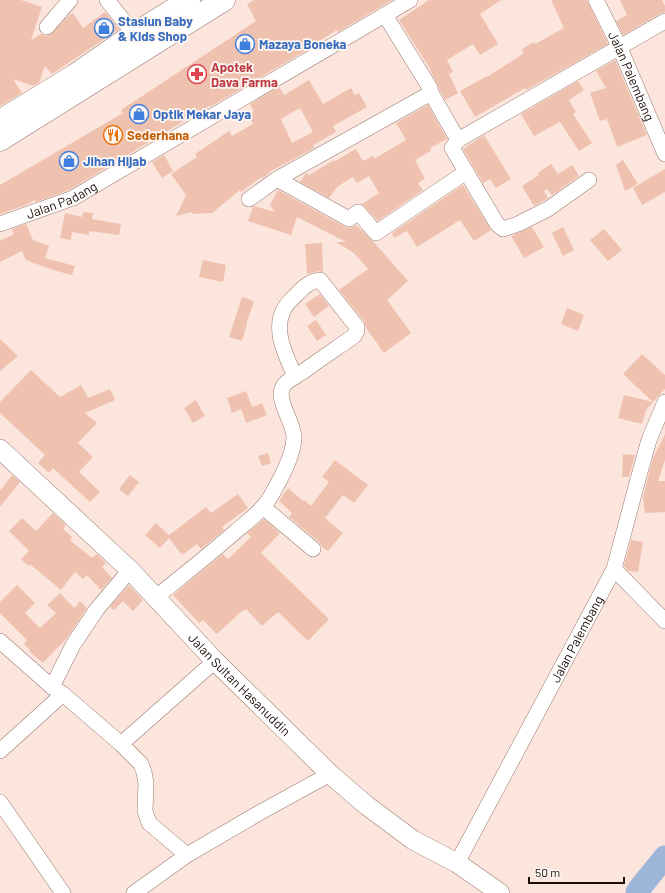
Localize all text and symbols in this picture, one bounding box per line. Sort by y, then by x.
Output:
place label: Stasiun Baby & Kids Shop [118,13,193,44]
shop icon: Stasiun Baby & Kids Shop [93,17,115,39]
street label: Jalan Palembang [605,29,658,123]
shop icon: Mazaya Boneka [234,33,256,55]
place label: Mazaya Boneka [259,36,347,52]
place label: Apotek Dava Farma [211,59,278,90]
pharmacy icon: Apotek Dava Farma [186,63,208,85]
shop icon: Optik Mekar Jaya [128,103,150,125]
place label: Optik Mekar Jaya [153,106,251,122]
restaurant icon: Sederhana [102,124,124,146]
place label: Sederhana [127,127,189,143]
shop icon: Jihan Hijab [58,150,80,172]
place label: Jihan Hijab [83,153,147,169]
street label: Jalan Padang [24,178,100,222]
street label: Jalan Palembang [547,593,606,685]
street label: Jalan Sultan Hasanuddin [185,630,294,739]
scale bar [529,859,624,885]
text: 50 m [535,865,560,879]

